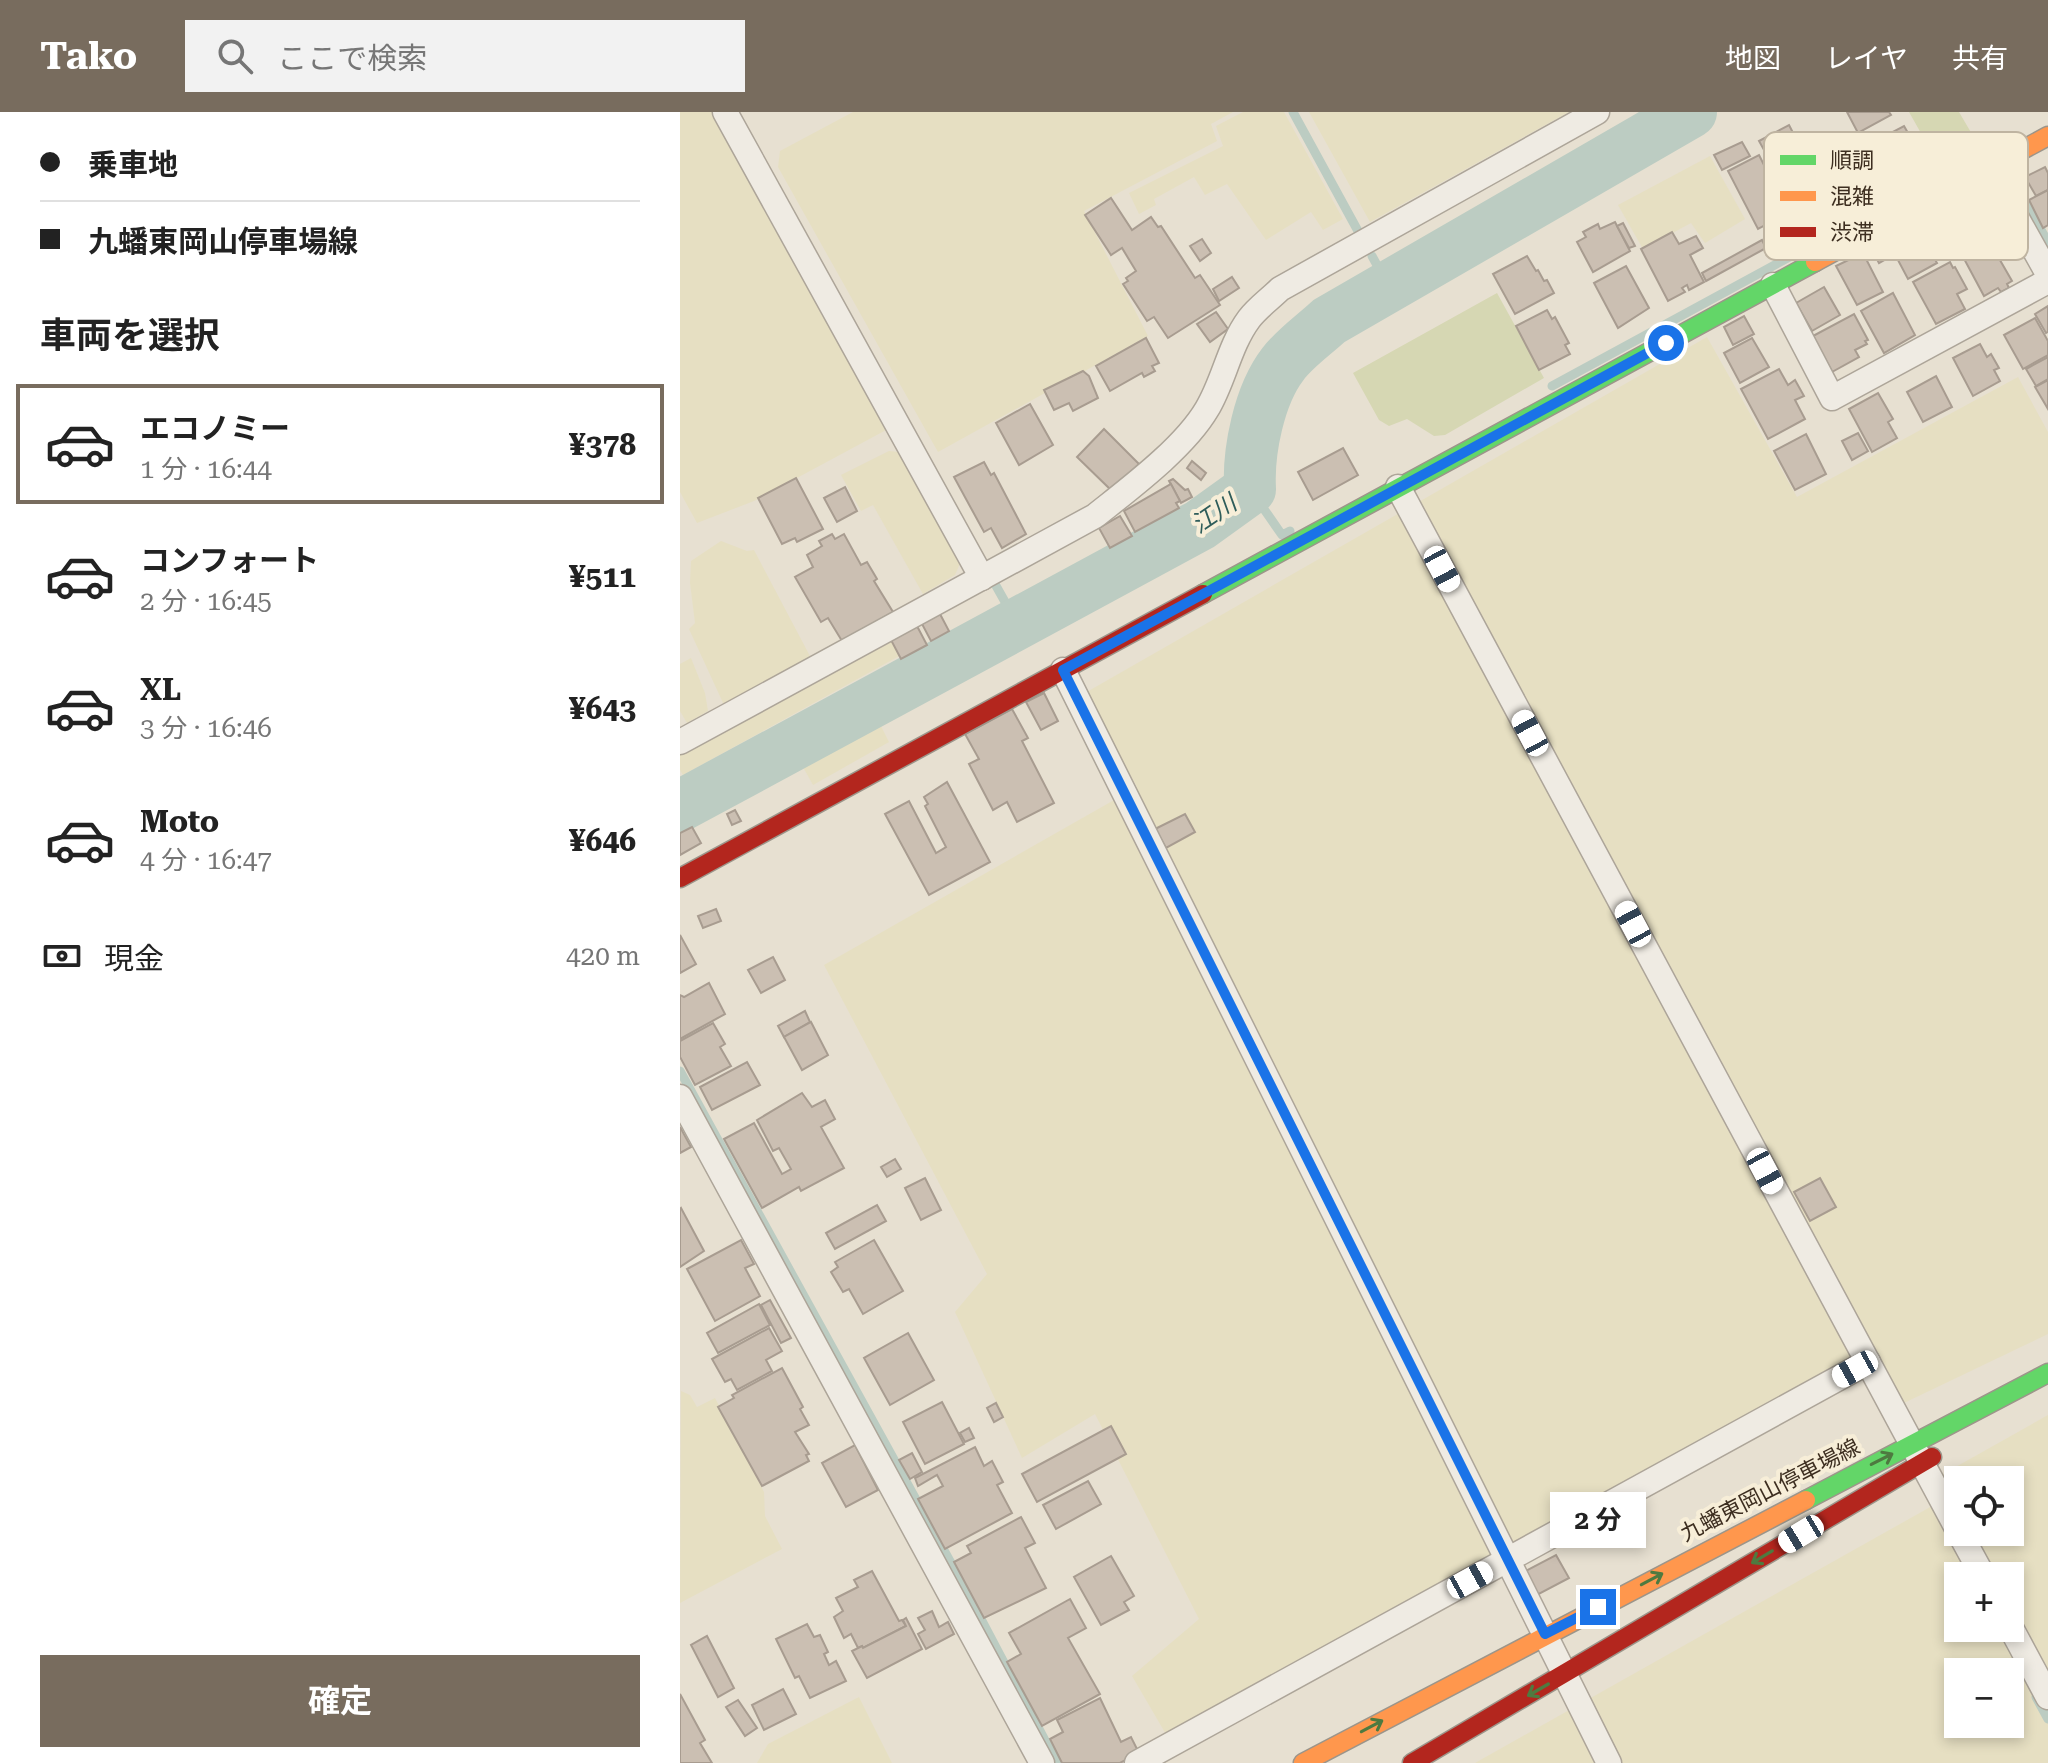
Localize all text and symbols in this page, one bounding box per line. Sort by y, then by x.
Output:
search box [185,20,745,92]
text: Tako [40,34,137,78]
icon: search [213,34,257,78]
text: ここで検索 [277,41,427,76]
text: 地図 [1725,42,1781,75]
text: レイヤ [1825,42,1908,75]
text: 共有 [1952,42,2008,75]
legend [1764,132,2028,260]
text: 乗車地 [88,147,178,182]
text: 順調 [1830,148,1874,173]
text: 混雑 [1830,184,1874,209]
text: 渋滞 [1830,220,1874,245]
text: 九蟠東岡山停車場線 [88,224,358,259]
text: 車両を選択 [40,315,220,357]
route start [1648,325,1684,361]
icon: car [44,408,116,480]
text: エコノミー [140,411,290,446]
text: ¥378 [569,427,636,462]
text: 1 分 · 16:44 [140,454,272,484]
water label: 江川 [1186,487,1244,539]
icon: car [44,540,116,612]
car [1420,542,1464,596]
text: コンフォート [140,543,319,578]
text: ¥511 [569,559,636,594]
text: 2 分 · 16:45 [140,586,272,616]
icon: car [44,672,116,744]
text: XL [140,672,181,707]
text: ¥643 [569,691,636,726]
car [1508,706,1552,760]
text: 3 分 · 16:46 [140,713,272,743]
icon: car [44,804,116,876]
text: Moto [140,804,219,839]
text: ¥646 [569,823,636,858]
text: 4 分 · 16:47 [140,845,272,875]
car [1611,897,1655,951]
icon: cash [40,934,84,978]
text: 現金 [104,941,164,976]
text: 420 m [566,941,640,971]
car [1743,1144,1787,1198]
car [1828,1347,1882,1391]
street label: 九蟠東岡山停車場線 [1676,1434,1864,1546]
one-way arrow [1870,1451,1894,1466]
map controls [1944,1466,2024,1738]
button: locate [1944,1466,2024,1546]
callout: 2 分 [1550,1491,1646,1547]
text: 2 分 [1574,1505,1622,1535]
car [1774,1511,1828,1557]
one-way arrow [1751,1550,1774,1566]
car [1443,1558,1497,1602]
button: + [1944,1562,2024,1642]
one-way arrow [1639,1570,1663,1586]
route end [1580,1589,1616,1625]
button: 確定 [40,1655,640,1747]
button: − [1944,1658,2024,1738]
one-way arrow [1527,1682,1550,1698]
one-way arrow [1359,1717,1383,1733]

